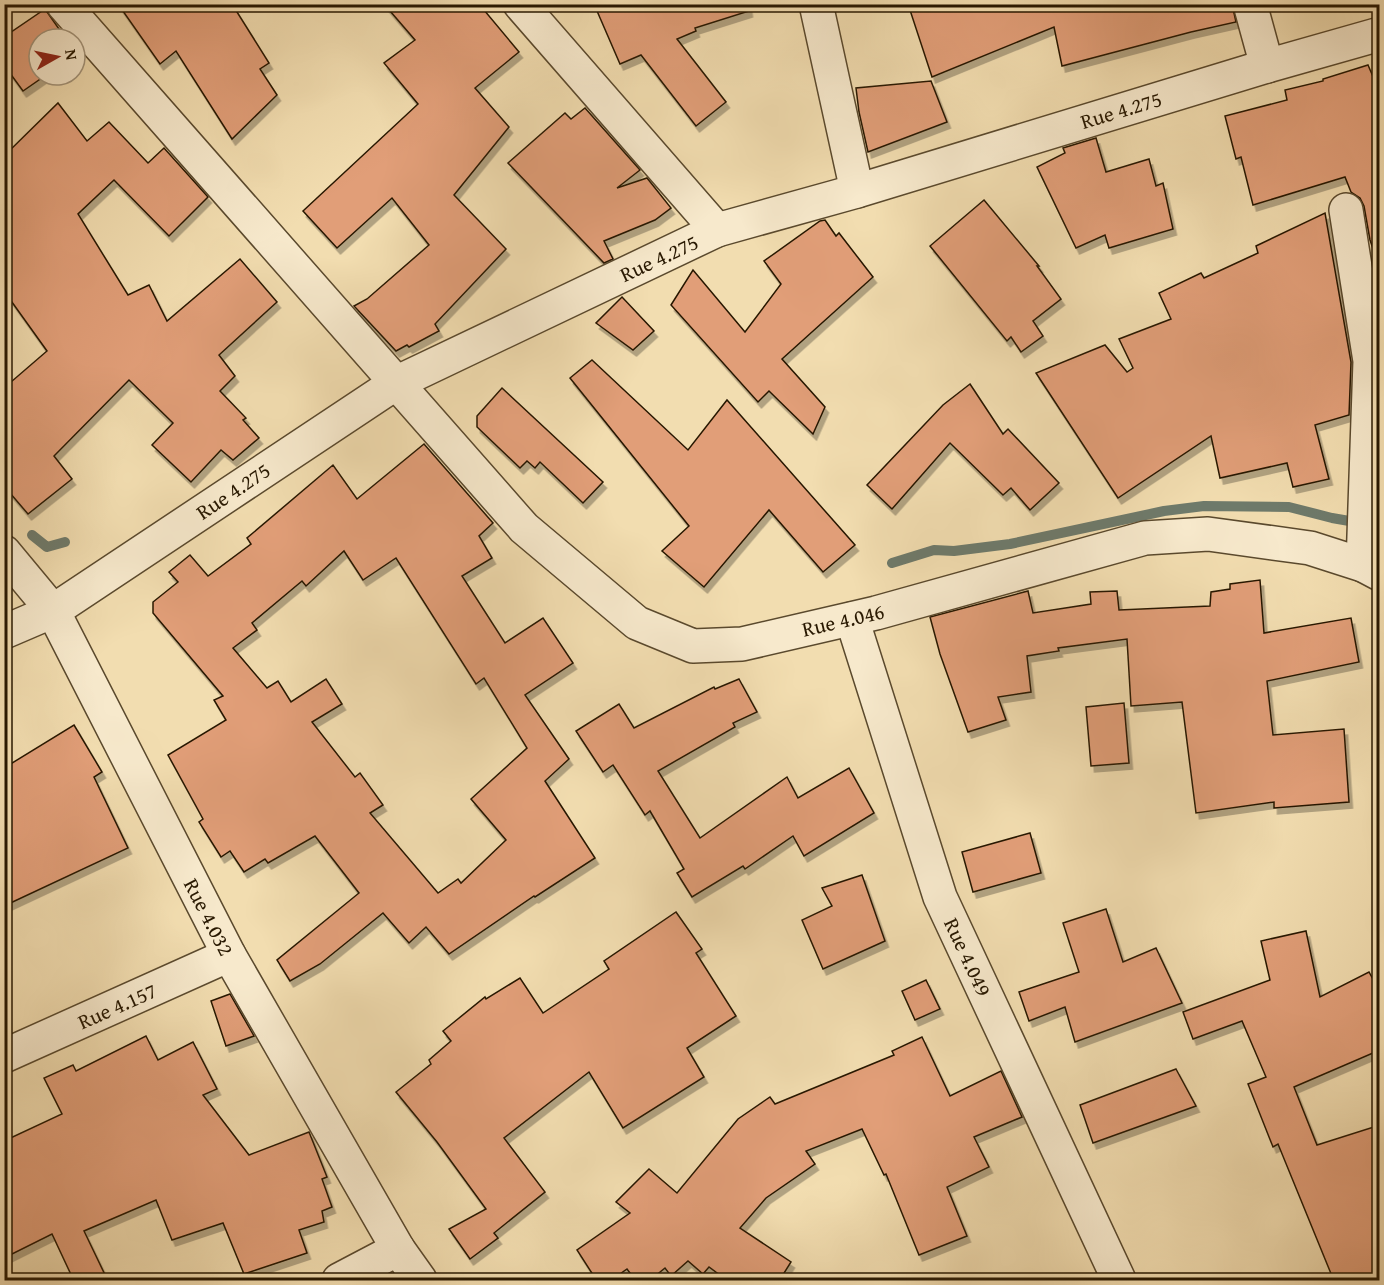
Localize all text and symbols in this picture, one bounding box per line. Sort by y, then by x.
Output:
north arrow [27,27,87,87]
text: N [59,47,85,62]
street label: Rue 4.275 [1077,83,1165,137]
street label: Rue 4.275 [615,226,703,290]
street label: Rue 4.275 [190,455,276,527]
street label: Rue 4.046 [799,596,887,644]
street label: Rue 4.032 [176,873,242,961]
street label: Rue 4.049 [936,913,1000,1001]
street label: Rue 4.157 [73,975,161,1037]

